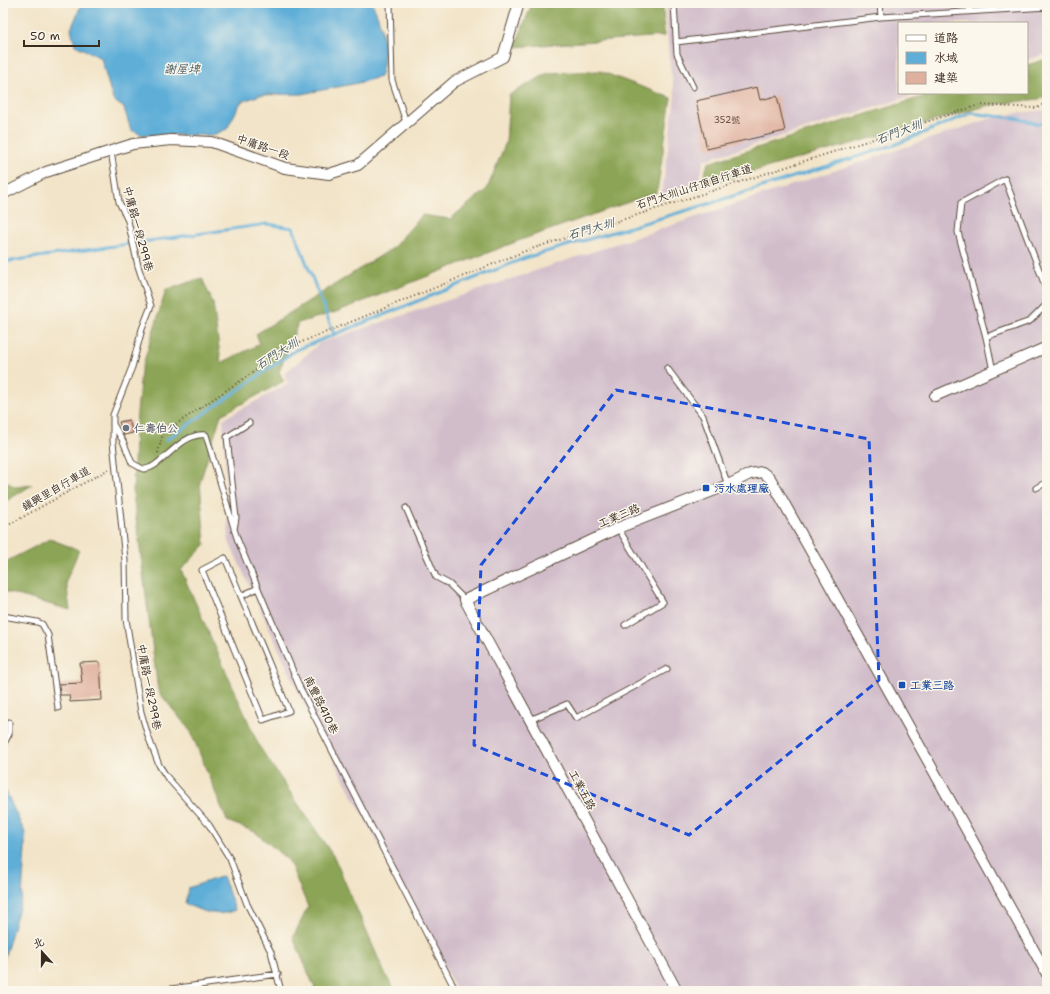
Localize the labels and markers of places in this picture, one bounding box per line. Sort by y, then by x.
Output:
place label: 仁壽伯公 [134,421,178,436]
marker: 仁壽伯公 [121,423,131,433]
place label: 污水處理廠 [714,481,769,496]
marker: 污水處理廠 [701,483,711,493]
place label: 工業三路 [910,678,954,693]
marker: 工業三路 [897,680,907,690]

